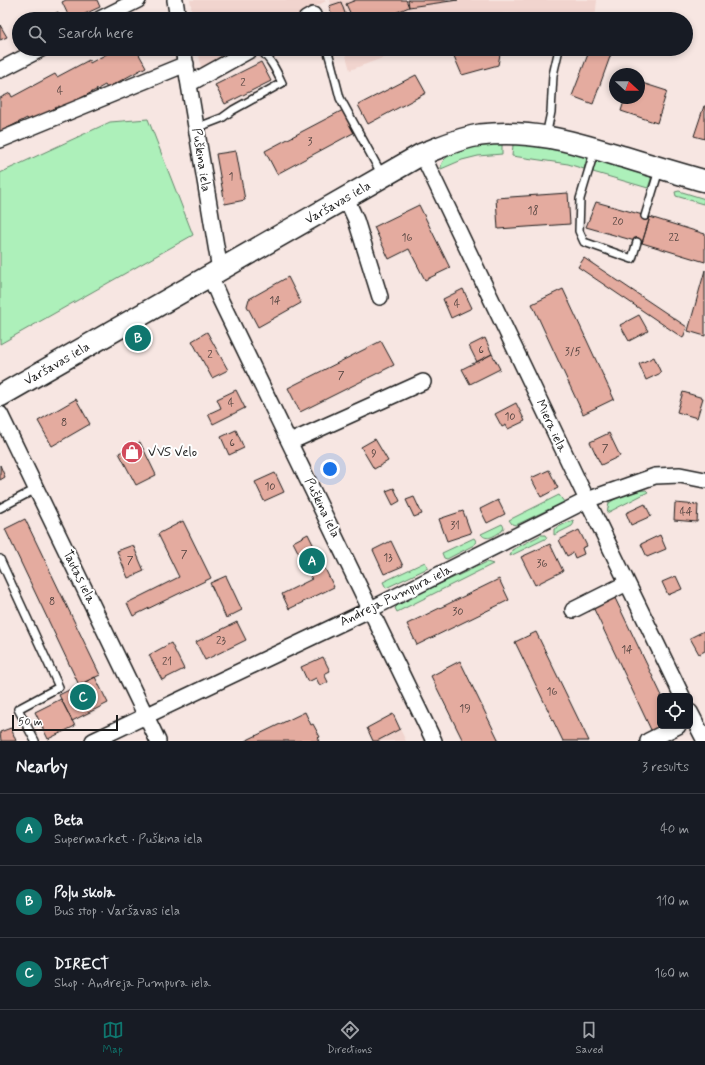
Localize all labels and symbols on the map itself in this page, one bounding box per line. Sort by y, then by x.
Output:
north arrow [609,68,645,104]
house number: 2 [240,76,246,90]
house number: 4 [57,84,64,98]
street label: Puškina iela [188,127,214,193]
house number: 3 [308,135,313,149]
house number: 1 [229,170,234,184]
street label: Varšavas iela [302,177,374,229]
house number: 18 [528,204,538,218]
house number: 20 [612,215,624,229]
house number: 16 [402,231,413,245]
house number: 22 [668,231,680,245]
house number: 14 [269,294,281,308]
house number: 4 [454,297,461,311]
pin: B [125,323,151,353]
street label: Varšavas iela [21,338,93,390]
house number: 6 [478,343,484,357]
house number: 3/5 [565,345,582,359]
house number: 2 [207,348,213,362]
house number: 7 [338,369,345,383]
house number: 4 [228,396,235,410]
street label: Miera iela [531,397,571,455]
house number: 10 [504,410,516,424]
house number: 8 [61,416,67,430]
house number: 6 [229,436,235,450]
shop icon: VVS Velo [119,439,145,465]
house number: 7 [602,442,609,456]
place label: VVS Velo [148,444,197,461]
house number: 9 [371,447,377,461]
your location [320,459,340,479]
street label: Puškina iela [300,475,344,541]
house number: 10 [264,480,276,494]
house number: 44 [679,505,693,519]
house number: 31 [450,519,460,533]
pin: A [299,546,325,576]
street label: Tautas iela [59,547,99,607]
house number: 7 [181,548,188,562]
house number: 13 [383,551,393,565]
house number: 7 [127,554,134,568]
house number: 36 [536,557,548,571]
street label: Andreja Pumpura iela [337,561,455,631]
house number: 8 [49,595,55,609]
house number: 30 [452,605,464,619]
house number: 23 [216,634,226,648]
house number: 14 [621,643,633,657]
house number: 21 [162,655,172,669]
pin: C [70,682,96,712]
house number: 16 [547,685,558,699]
house number: 19 [459,702,471,716]
scale bar [12,713,118,732]

